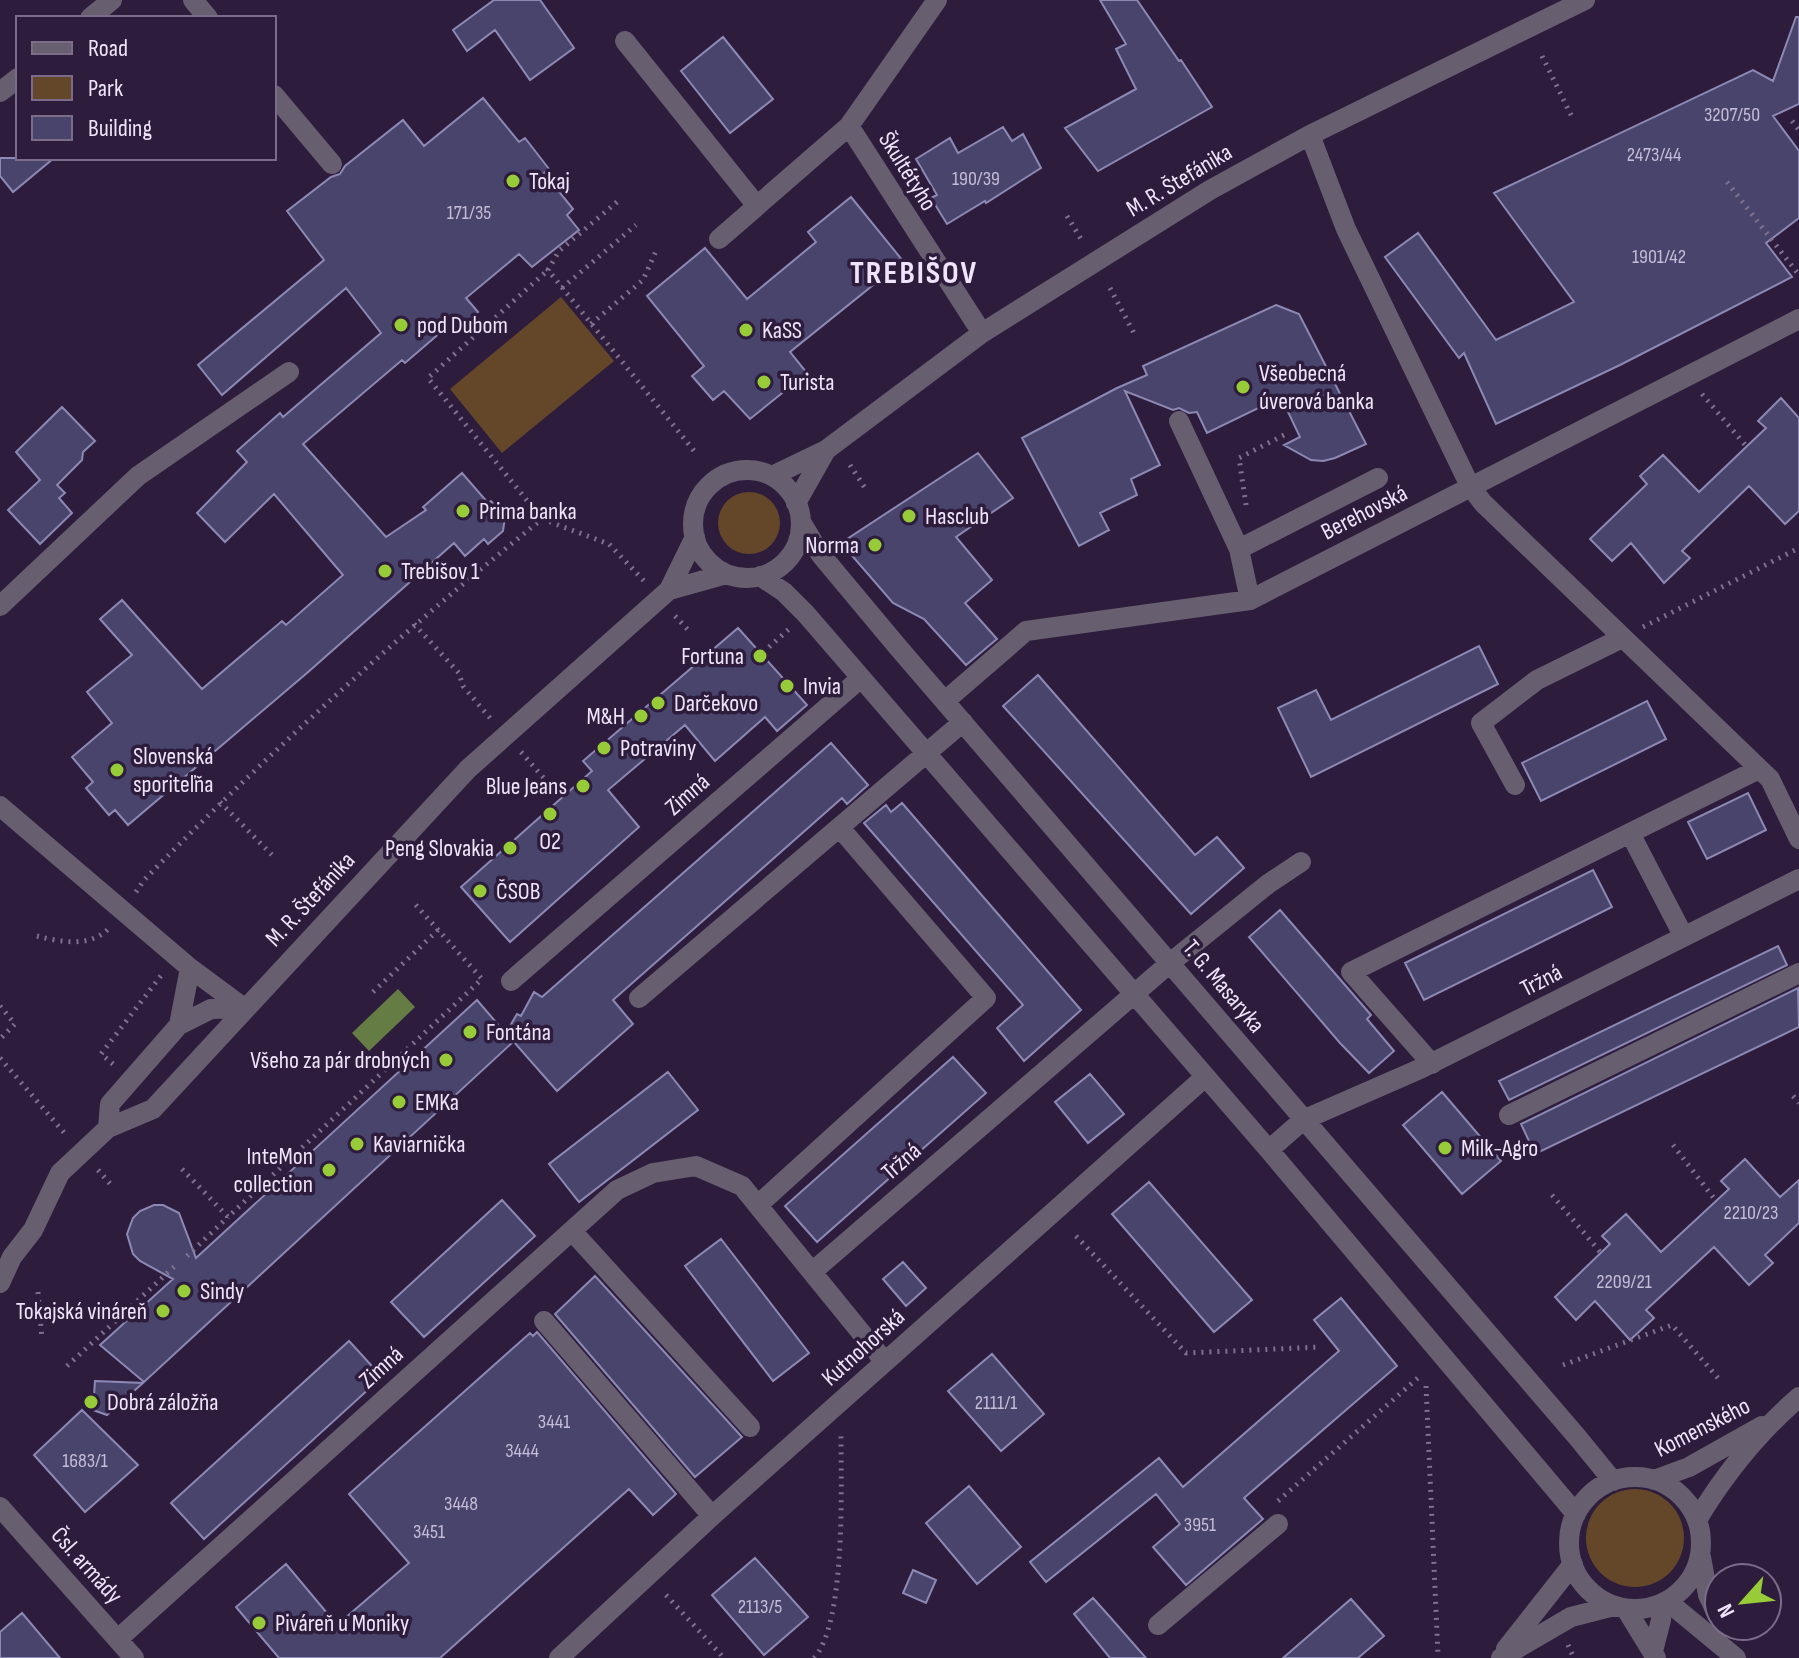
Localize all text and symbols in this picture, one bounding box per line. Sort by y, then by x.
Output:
legend [16,16,276,160]
text: Road [88,34,128,63]
text: Park [88,74,123,103]
house number: 3207/50 [1704,103,1760,127]
text: Building [88,114,152,143]
street label: Škultétyho [872,126,943,216]
street label: M. R. Štefánika [1121,138,1237,223]
house number: 2473/44 [1627,143,1681,167]
place label: Tokaj [529,167,570,196]
house number: 190/39 [952,167,1000,191]
marker: Tokaj [504,172,522,190]
house number: 171/35 [447,201,491,225]
house number: 1901/42 [1632,245,1686,269]
district label: TREBIŠOV [850,254,978,293]
place label: pod Dubom [417,311,508,340]
marker: pod Dubom [392,316,410,334]
place label: KaSS [762,316,802,345]
marker: KaSS [737,321,755,339]
place label: Všeobecná úverová banka [1259,359,1374,416]
place label: Turista [780,368,834,397]
marker: Turista [755,373,773,391]
marker: Všeobecná úverová banka [1234,378,1252,396]
street label: Berehovská [1316,478,1412,546]
place label: Prima banka [479,497,577,526]
marker: Prima banka [454,502,472,520]
place label: Hasclub [925,502,989,531]
marker: Hasclub [900,507,918,525]
place label: Norma [805,531,859,560]
marker: Norma [866,536,884,554]
place label: Trebišov 1 [401,557,480,586]
marker: Trebišov 1 [376,562,394,580]
place label: Fortuna [681,642,744,671]
marker: Fortuna [751,647,769,665]
place label: Invia [803,672,841,701]
marker: Invia [778,677,796,695]
place label: Darčekovo [674,689,758,718]
marker: Darčekovo [649,694,667,712]
place label: M&H [586,702,625,731]
marker: M&H [632,707,650,725]
place label: Potraviny [620,734,696,763]
marker: Potraviny [595,739,613,757]
place label: Slovenská sporiteľňa [133,742,214,799]
marker: Slovenská sporiteľňa [108,761,126,779]
street label: Zimná [659,767,715,822]
place label: Blue Jeans [486,772,567,801]
marker: Blue Jeans [574,777,592,795]
marker: O2 [541,805,559,823]
place label: O2 [539,827,561,856]
place label: Peng Slovakia [385,834,494,863]
marker: Peng Slovakia [501,839,519,857]
street label: M. R. Štefánika [259,846,361,952]
place label: ČSOB [496,877,540,906]
marker: ČSOB [471,882,489,900]
street label: T. G. Masaryka [1176,934,1271,1039]
street label: Tržná [1515,958,1567,1003]
place label: Fontána [486,1018,551,1047]
marker: Fontána [461,1023,479,1041]
place label: Všeho za pár drobných [250,1046,430,1075]
marker: Všeho za pár drobných [437,1051,455,1069]
place label: EMKa [415,1088,459,1117]
marker: EMKa [390,1093,408,1111]
place label: Kaviarnička [373,1130,465,1159]
place label: Milk-Agro [1461,1134,1538,1163]
marker: Kaviarnička [348,1135,366,1153]
street label: Tržná [876,1136,927,1186]
marker: Milk-Agro [1436,1139,1454,1157]
place label: InteMon collection [233,1142,313,1199]
marker: InteMon collection [320,1161,338,1179]
house number: 2210/23 [1724,1201,1778,1225]
house number: 2209/21 [1596,1270,1652,1294]
place label: Sindy [200,1277,244,1306]
marker: Sindy [175,1282,193,1300]
place label: Tokajská vináreň [16,1297,147,1326]
marker: Tokajská vináreň [154,1302,172,1320]
street label: Kutnohorská [816,1302,911,1392]
street label: Zimná [353,1340,409,1395]
place label: Dobrá záložňa [107,1388,219,1417]
house number: 2111/1 [975,1391,1017,1415]
street label: Komenského [1650,1391,1755,1464]
marker: Dobrá záložňa [82,1393,100,1411]
house number: 3441 [538,1410,570,1434]
house number: 3444 [505,1439,539,1463]
house number: 1683/1 [62,1449,108,1473]
house number: 3448 [444,1492,478,1516]
house number: 3951 [1184,1513,1216,1537]
house number: 3451 [413,1520,445,1544]
street label: Čsl. armády [45,1521,128,1610]
north arrow [1703,1562,1783,1642]
house number: 2113/5 [738,1595,782,1619]
text: N [1712,1599,1741,1622]
place label: Piváreň u Moniky [275,1609,409,1638]
marker: Piváreň u Moniky [250,1614,268,1632]

